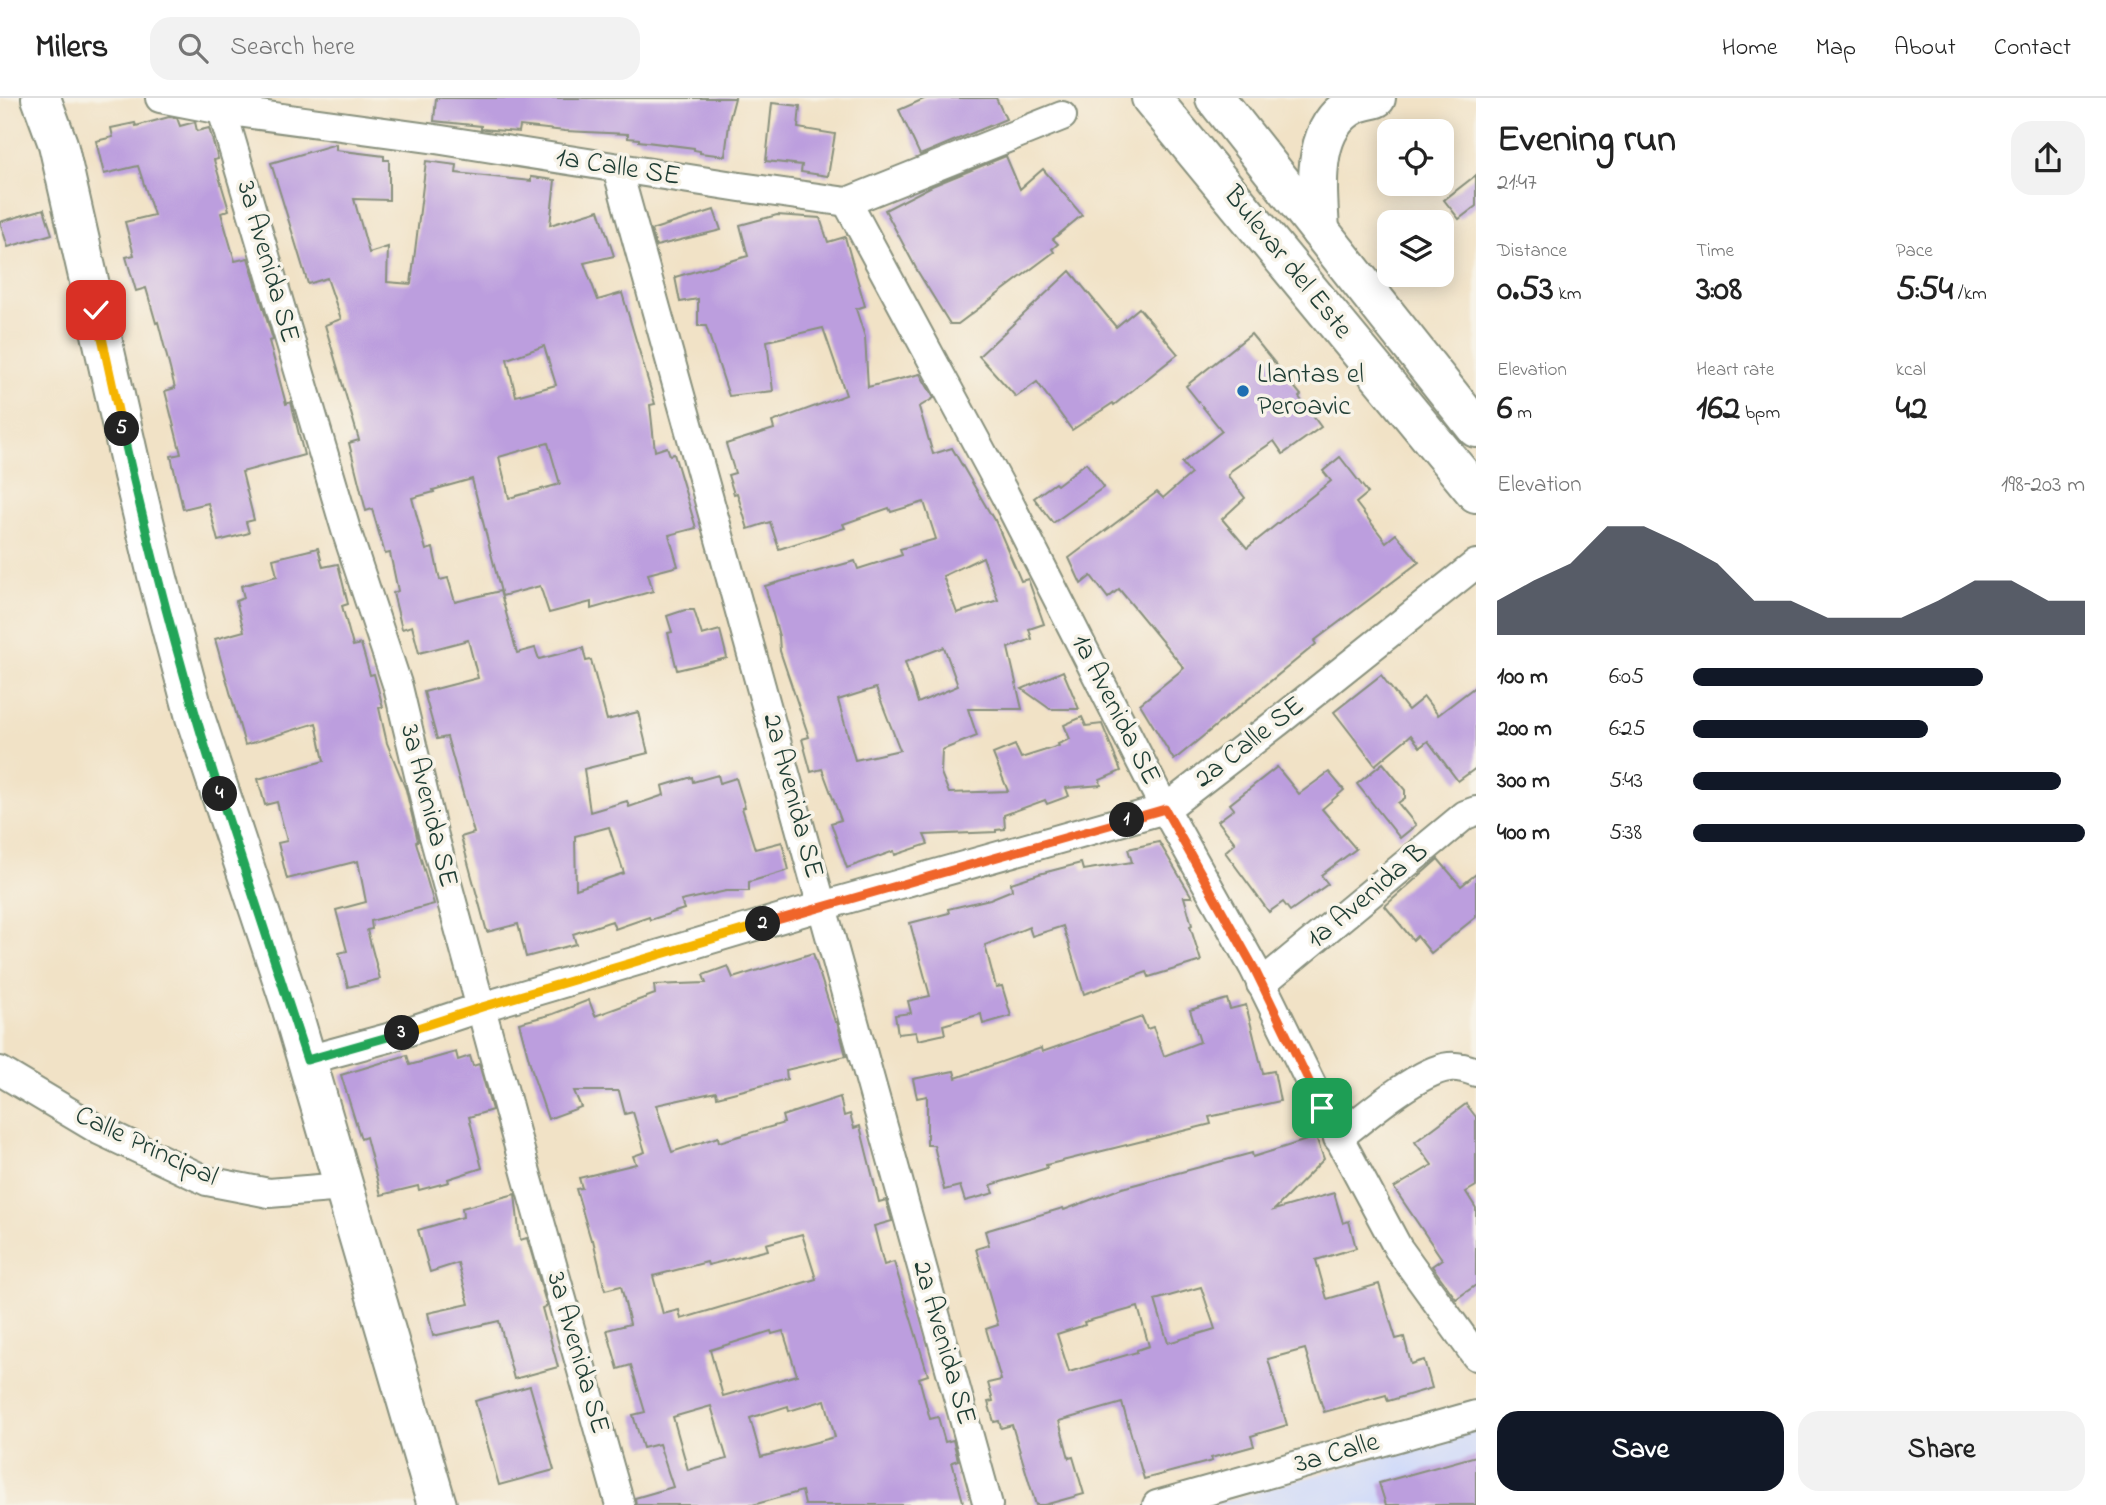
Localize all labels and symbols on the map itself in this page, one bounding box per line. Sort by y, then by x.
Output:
street label: 1a Calle SE [553,138,683,198]
street label: 3a Avenida SE [224,176,310,348]
street label: Bulevar del Este [1212,177,1362,349]
pin [66,280,126,340]
place label: Llantas el Peroavic [1257,355,1364,428]
marker: Llantas el Peroavic [1235,383,1251,399]
pin: 5 [104,412,140,446]
street label: 1a Avenida SE [1059,628,1171,792]
street label: 2a Calle SE [1186,687,1314,799]
street label: 2a Avenida SE [750,709,834,883]
street label: 3a Avenida SE [388,720,468,892]
pin: 4 [202,776,238,812]
pin: 1 [1110,802,1144,838]
street label: 1a Avenida B [1298,833,1438,959]
pin: 2 [746,906,780,942]
pin: 3 [384,1016,420,1051]
pin [1292,1078,1352,1138]
street label: Calle Principal [68,1096,224,1198]
street label: 2a Avenida SE [900,1256,986,1430]
street label: 3a Avenida SE [534,1267,620,1439]
street label: 3a Calle [1290,1422,1384,1486]

